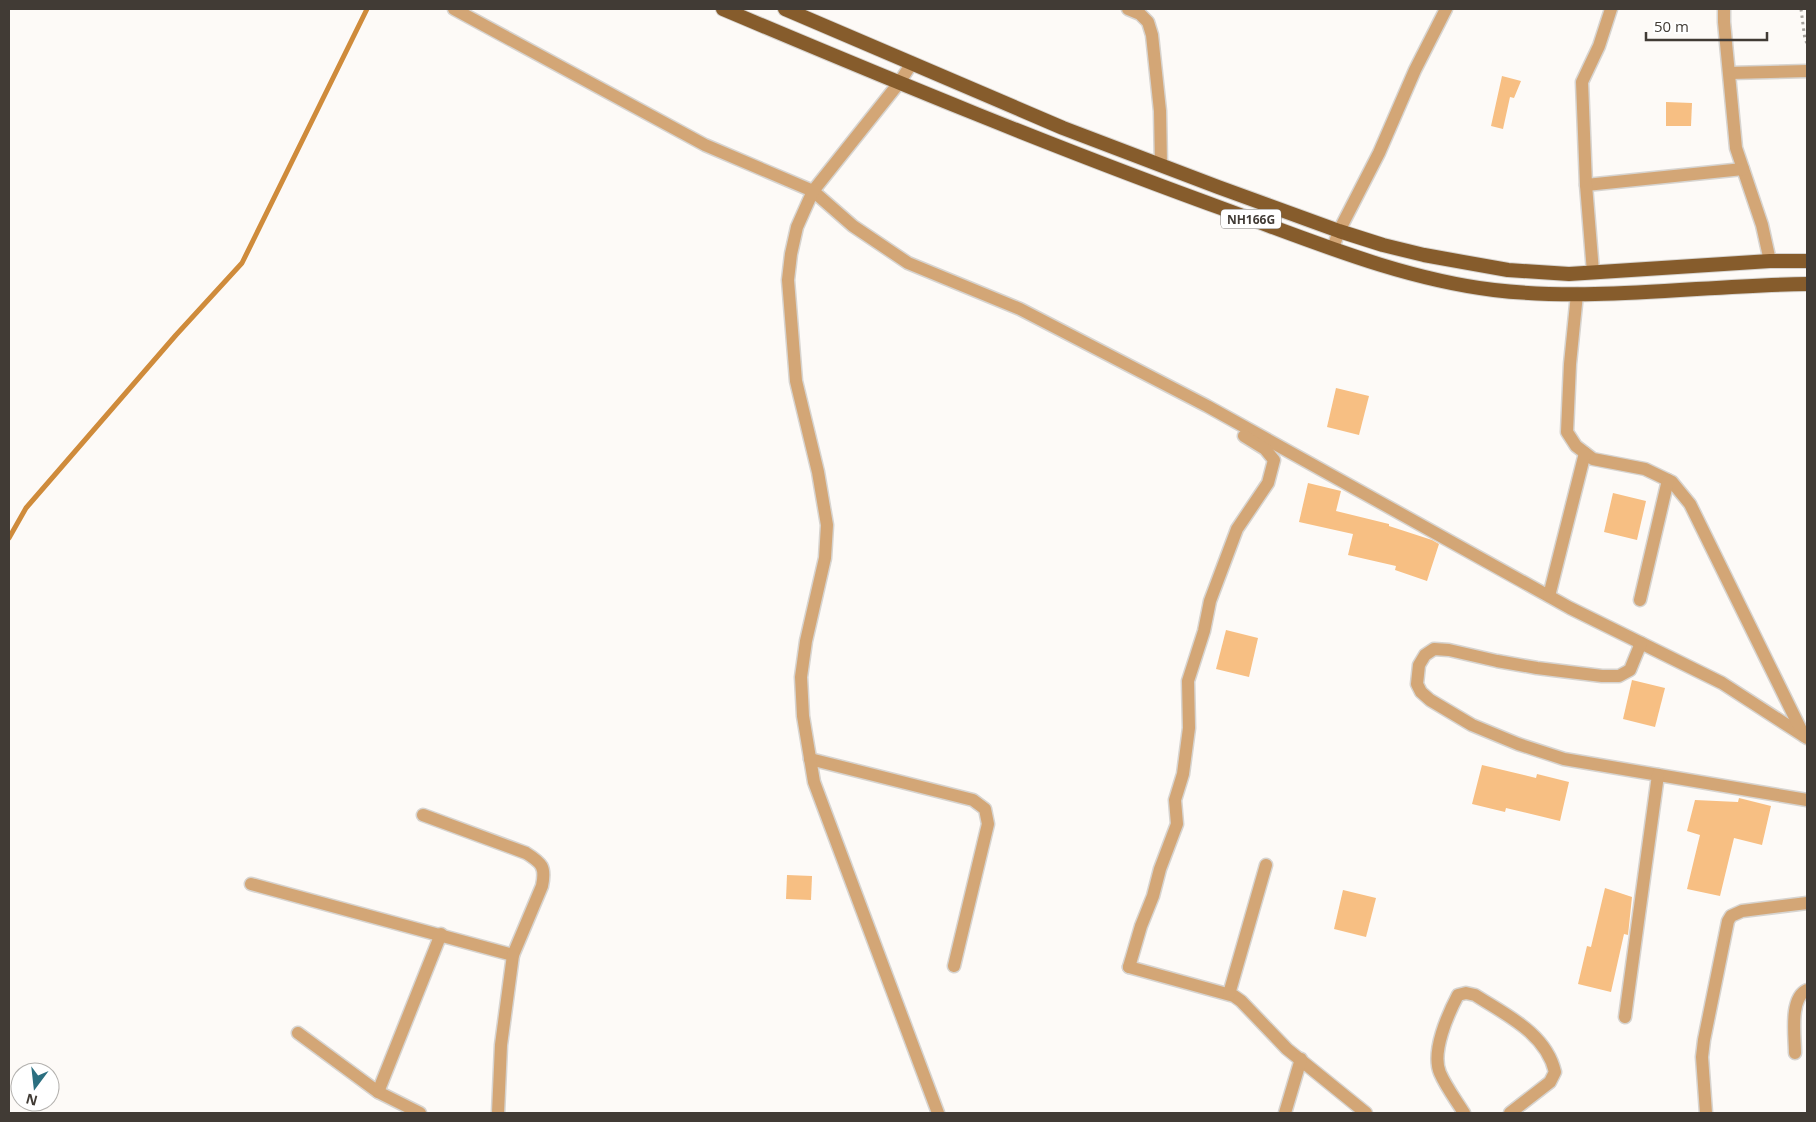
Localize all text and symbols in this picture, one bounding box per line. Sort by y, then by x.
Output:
scale bar [1646,10,1767,42]
text: 50 m [1654,16,1689,36]
road number: NH166G [1221,210,1281,228]
north arrow [10,1062,60,1112]
text: N [24,1089,39,1111]

